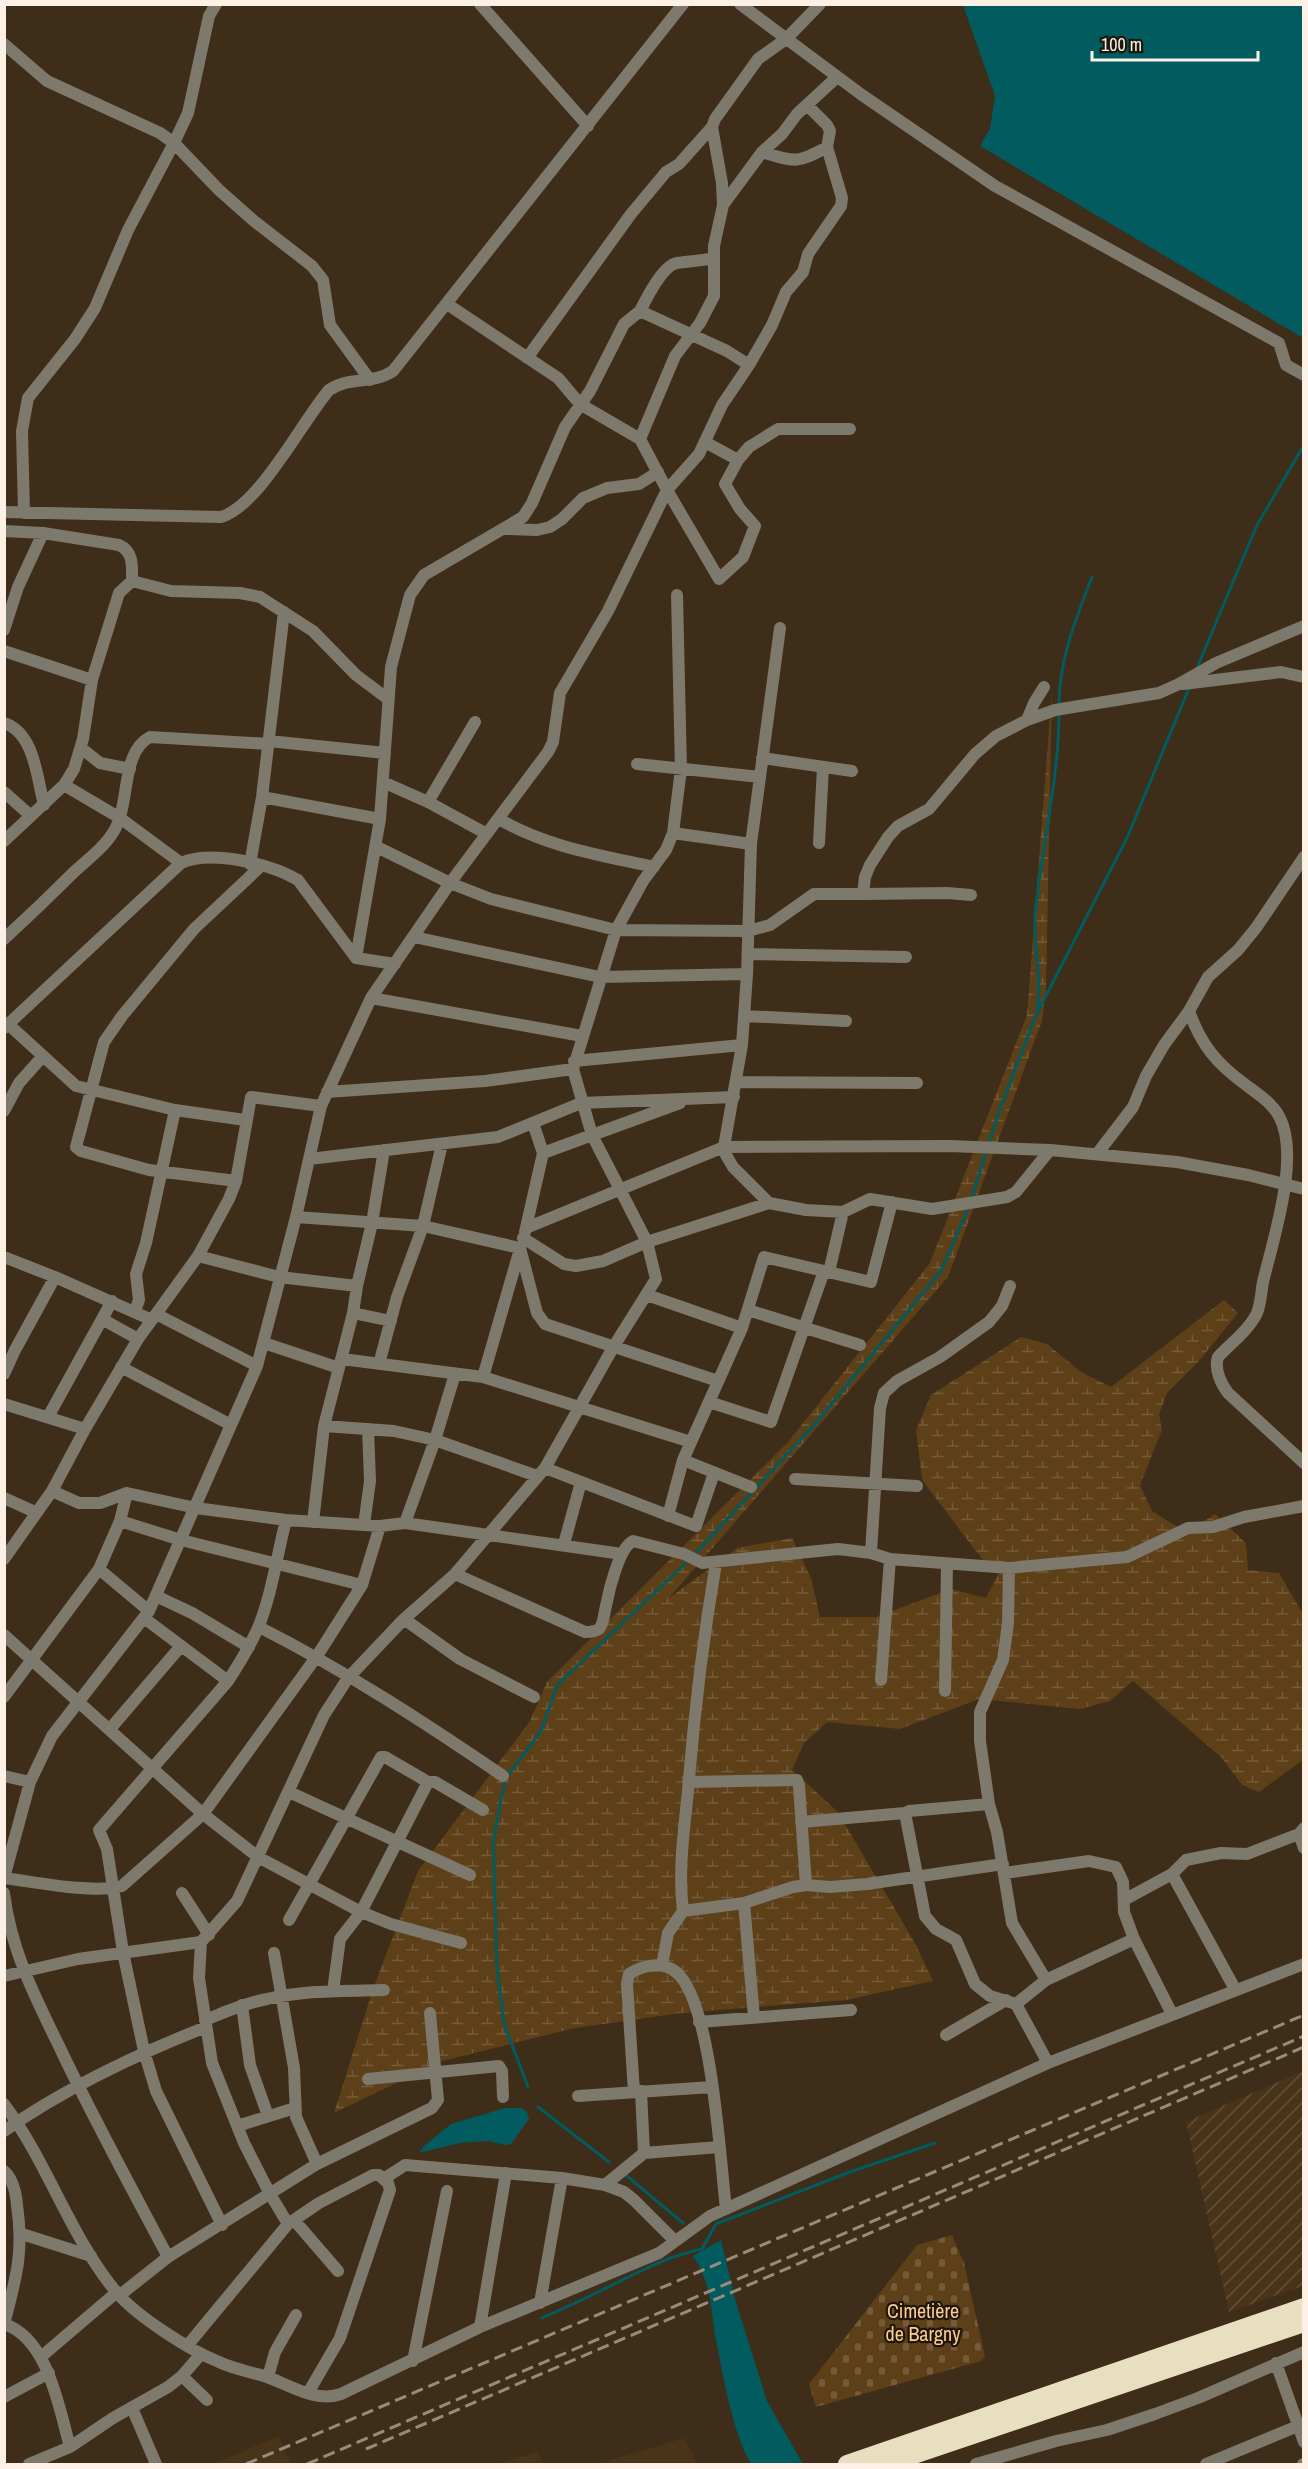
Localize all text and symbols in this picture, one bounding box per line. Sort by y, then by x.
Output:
scale bar [1092,24,1258,62]
text: 100 m [1101,32,1142,57]
park label: Cimetière de Bargny [886,2297,961,2347]

